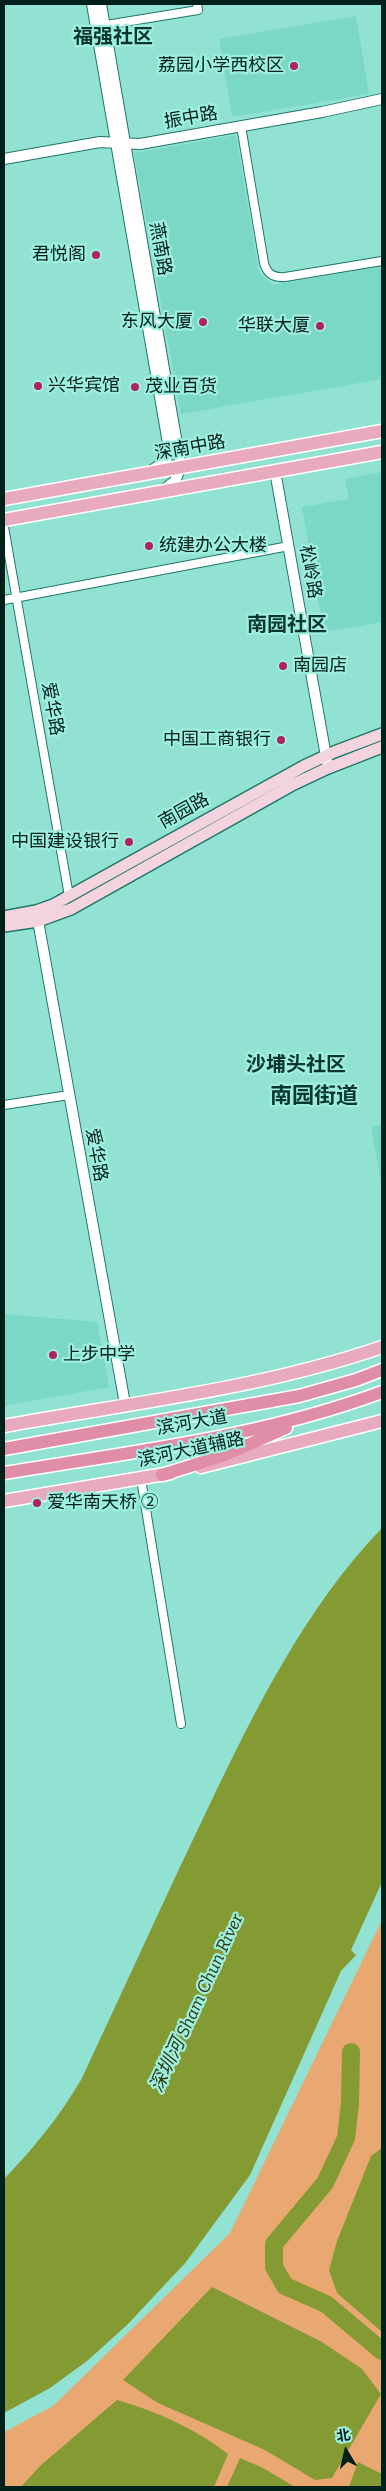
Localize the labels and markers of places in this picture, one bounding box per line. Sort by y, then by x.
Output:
place label: 荔园小学西校区 [158,55,284,77]
marker: 荔园小学西校区 [288,60,300,72]
place label: 君悦阁 [32,244,86,266]
marker: 君悦阁 [90,249,102,261]
place label: 东风大厦 [121,311,193,333]
place label: 华联大厦 [238,315,310,337]
marker: 东风大厦 [197,316,209,328]
marker: 华联大厦 [314,320,326,332]
place label: 兴华宾馆 [48,375,120,397]
place label: 茂业百货 [145,376,217,398]
marker: 兴华宾馆 [32,380,44,392]
marker: 茂业百货 [129,381,141,393]
place label: 统建办公大楼 [159,535,267,557]
marker: 统建办公大楼 [143,540,155,552]
place label: 南园店 [293,655,347,677]
marker: 南园店 [277,660,289,672]
place label: 中国工商银行 [163,729,271,751]
marker: 中国工商银行 [275,734,287,746]
place label: 中国建设银行 [11,831,119,853]
marker: 中国建设银行 [123,836,135,848]
place label: 上步中学 [63,1344,135,1366]
marker: 上步中学 [47,1349,59,1361]
place label: 爱华南天桥 ② [47,1492,159,1514]
marker: 爱华南天桥 ② [31,1497,43,1509]

